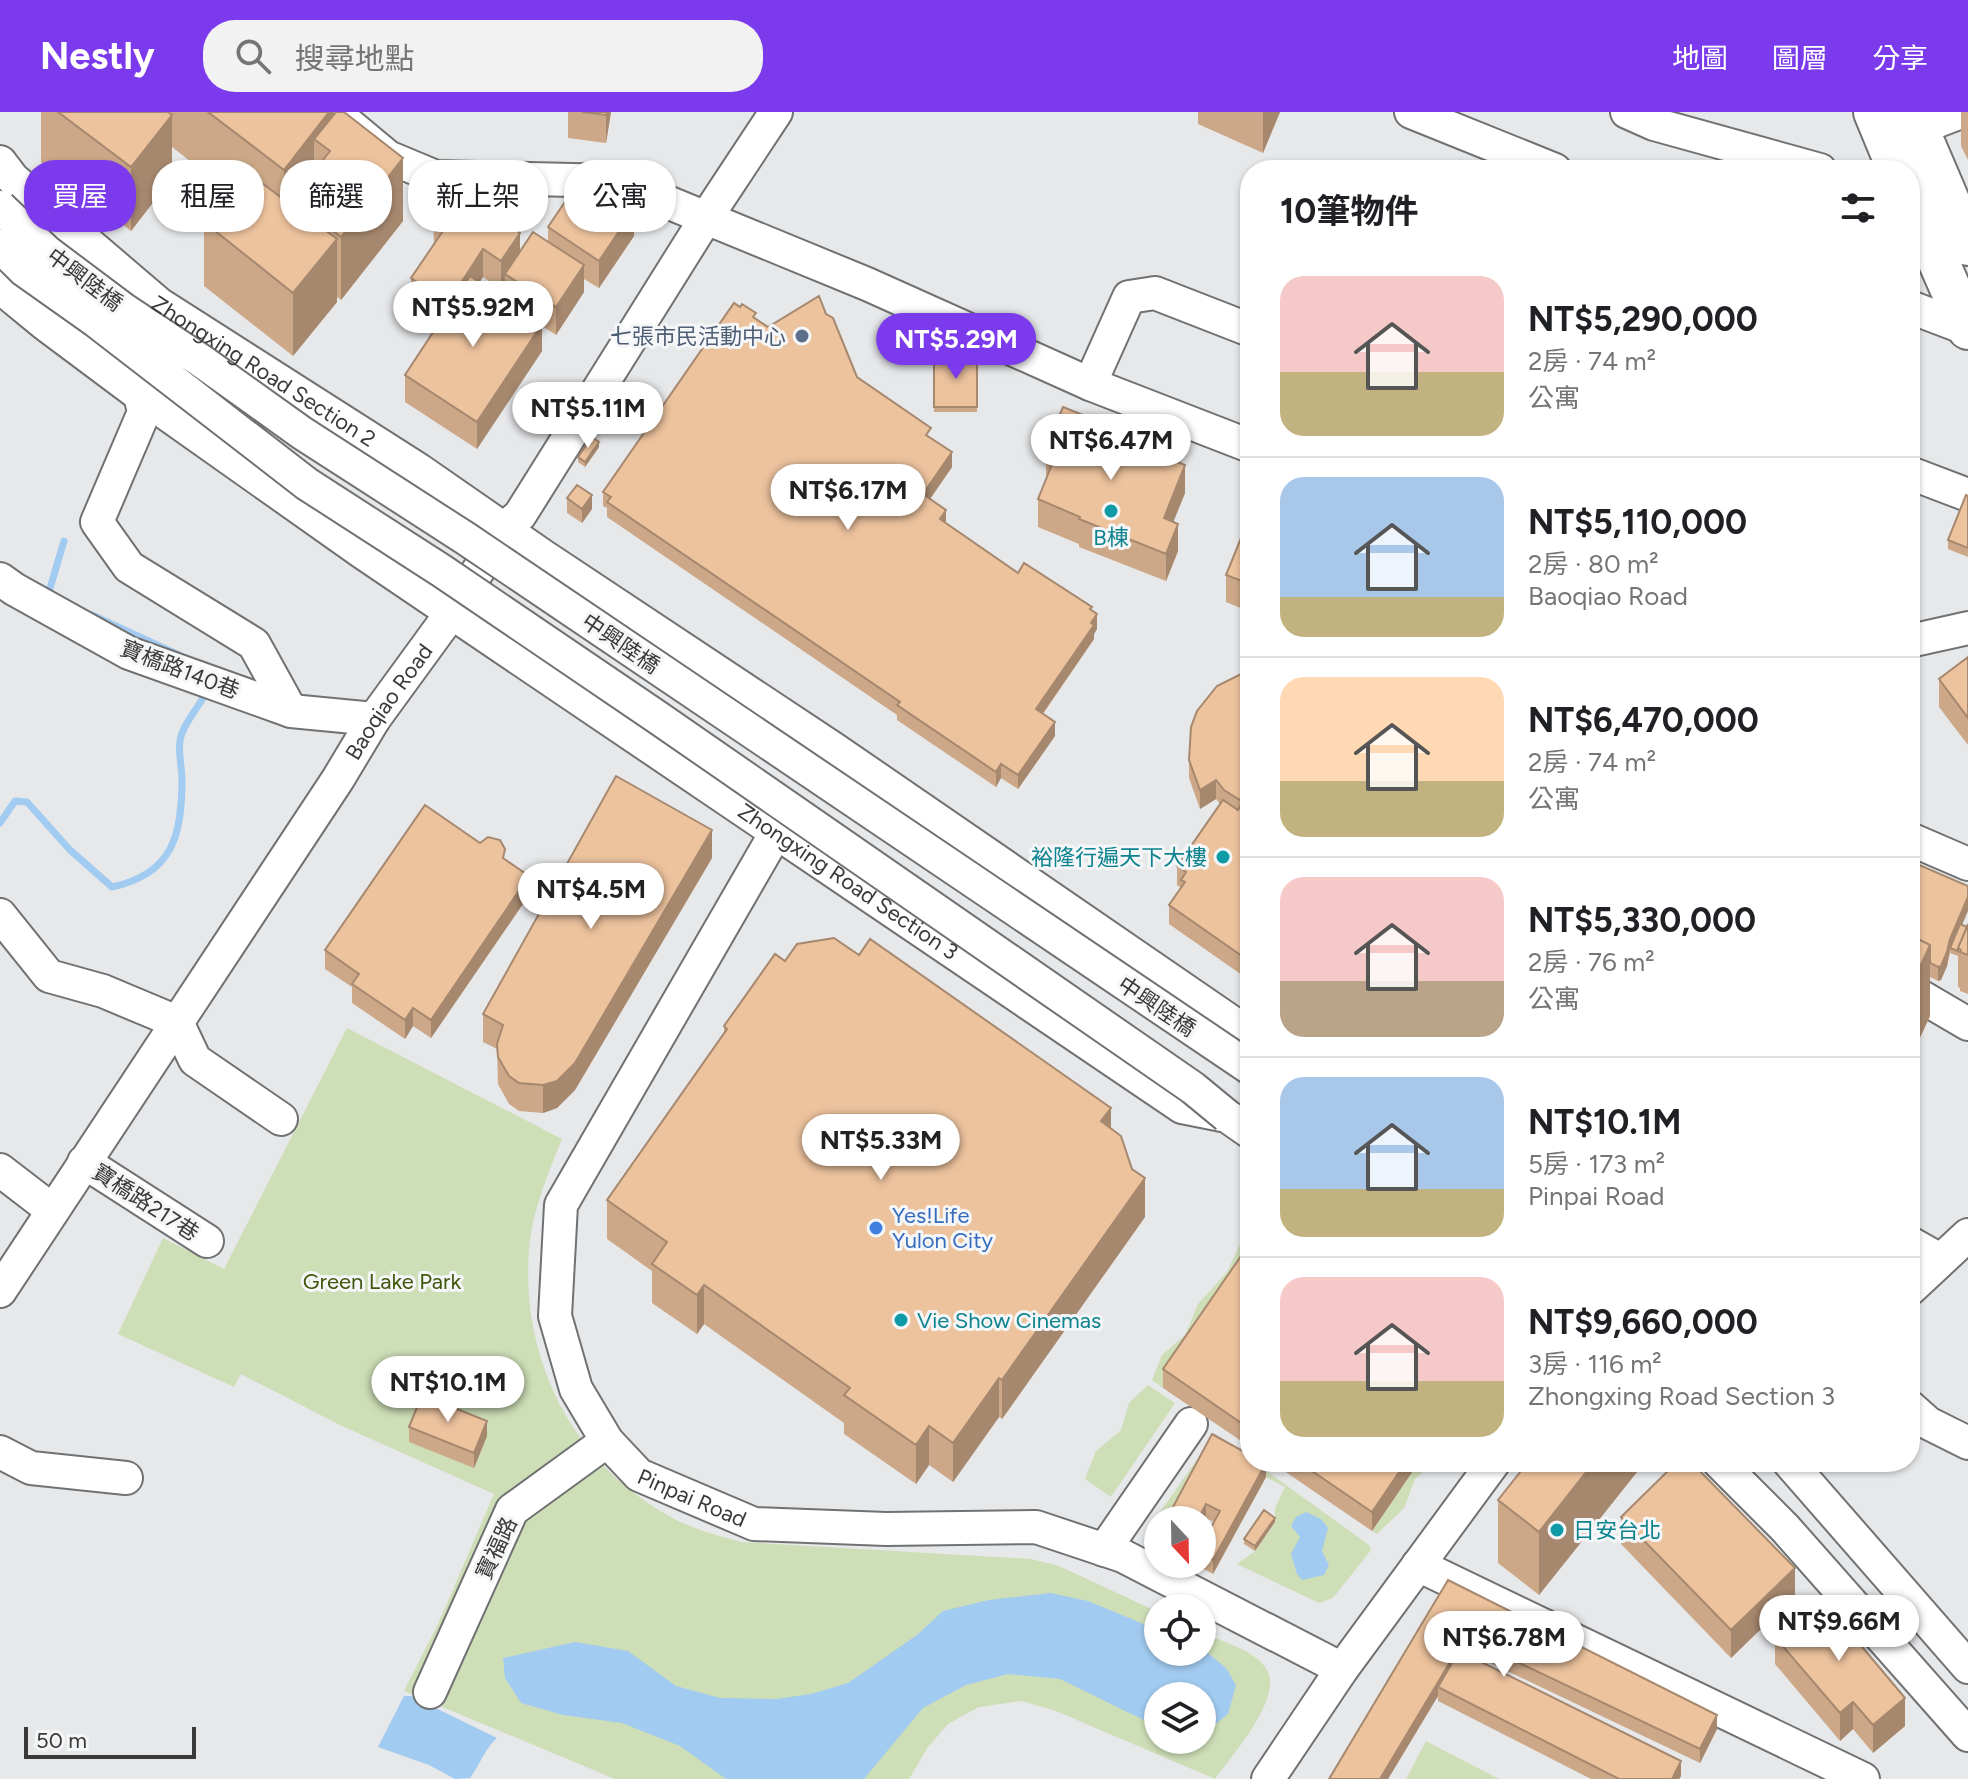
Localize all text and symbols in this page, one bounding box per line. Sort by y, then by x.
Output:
search box [203,20,763,92]
text: Nestly [40,33,155,79]
icon: search [231,34,275,78]
text: 搜尋地點 [295,40,415,77]
text: 地圖 [1672,41,1728,75]
text: 圖層 [1772,41,1828,75]
text: 分享 [1872,41,1928,75]
chip: 買屋 [24,160,136,232]
chip: 租屋 [152,160,264,232]
chip: 篩選 [280,160,392,232]
chip: 新上架 [408,160,548,232]
chip: 公寓 [564,160,676,232]
icon: filters [1836,186,1880,230]
text: 10筆物件 [1280,191,1418,232]
street label: 中興陸橋 [41,242,128,317]
pin: NT$5.92M [390,281,556,349]
street label: Zhongxing Road Section 2 [147,290,381,453]
text: NT$5.92M [411,291,535,323]
text: NT$5,290,000 [1528,299,1758,340]
icon: home [1344,308,1440,404]
pin: NT$5.29M [873,313,1039,381]
place label: 七張市民活動中心 [610,323,786,350]
text: NT$5.29M [894,323,1018,355]
marker: 七張市民活動中心 [793,327,811,345]
text: 2房 · 74 m² [1528,345,1656,377]
pin: NT$5.11M [505,382,671,450]
text: 公寓 [1528,382,1580,414]
text: NT$5.11M [530,392,646,424]
pin: NT$6.47M [1028,414,1194,482]
text: NT$6.47M [1049,424,1173,456]
pin: NT$6.17M [765,464,931,532]
text: NT$6.17M [789,474,907,506]
marker: B棟 [1102,502,1120,520]
text: NT$5,110,000 [1528,502,1747,543]
icon: home [1344,509,1440,605]
place label: B棟 [1093,524,1129,551]
text: 2房 · 80 m² [1528,548,1659,580]
text: Baoqiao Road [1528,580,1688,612]
street label: 中興陸橋 [577,608,665,679]
street label: 寶橋路140巷 [117,634,243,704]
street label: Baoqiao Road [340,638,438,765]
text: NT$6,470,000 [1528,700,1759,741]
icon: home [1344,709,1440,805]
text: 2房 · 74 m² [1528,746,1656,778]
text: 公寓 [1528,783,1580,815]
street label: Zhongxing Road Section 3 [733,798,963,966]
place label: 裕隆行遍天下大樓 [1031,844,1207,871]
marker: 裕隆行遍天下大樓 [1214,848,1232,866]
pin: NT$4.5M [517,863,665,931]
text: NT$4.5M [536,873,646,905]
text: NT$5,330,000 [1528,900,1756,941]
icon: home [1344,909,1440,1005]
text: 2房 · 76 m² [1528,946,1655,978]
street label: 中興陸橋 [1113,971,1201,1042]
text: 公寓 [1528,983,1580,1015]
text: NT$10.1M [1528,1102,1681,1143]
icon: home [1344,1109,1440,1205]
pin: NT$5.33M [798,1114,964,1182]
text: NT$5.33M [820,1124,942,1156]
text: 5房 · 173 m² [1528,1148,1665,1180]
street label: 寶橋路217巷 [88,1158,204,1247]
text: Pinpai Road [1528,1180,1665,1212]
place label: Yes!Life Yulon City [892,1202,994,1254]
marker: Yes!Life Yulon City [867,1219,885,1237]
park label: Green Lake Park [303,1268,461,1295]
text: NT$9,660,000 [1528,1302,1758,1343]
place label: Vie Show Cinemas [917,1307,1101,1334]
icon: home [1344,1309,1440,1405]
marker: Vie Show Cinemas [892,1311,910,1329]
text: 3房 · 116 m² [1528,1348,1662,1380]
pin: NT$10.1M [365,1356,531,1424]
text: NT$10.1M [389,1366,507,1398]
text: Zhongxing Road Section 3 [1528,1380,1835,1412]
street label: Pinpai Road [633,1463,750,1533]
north arrow [1144,1506,1216,1578]
map controls [1144,1506,1216,1754]
street label: 寶福路 [470,1513,523,1584]
place label: 日安台北 [1573,1517,1661,1544]
marker: 日安台北 [1548,1521,1566,1539]
button: locate [1144,1594,1216,1666]
pin: NT$9.66M [1756,1595,1922,1663]
text: NT$9.66M [1777,1605,1901,1637]
pin: NT$6.78M [1421,1611,1587,1679]
text: NT$6.78M [1442,1621,1566,1653]
button: layers [1144,1682,1216,1754]
scale bar [24,1723,196,1759]
text: 50 m [36,1727,87,1754]

